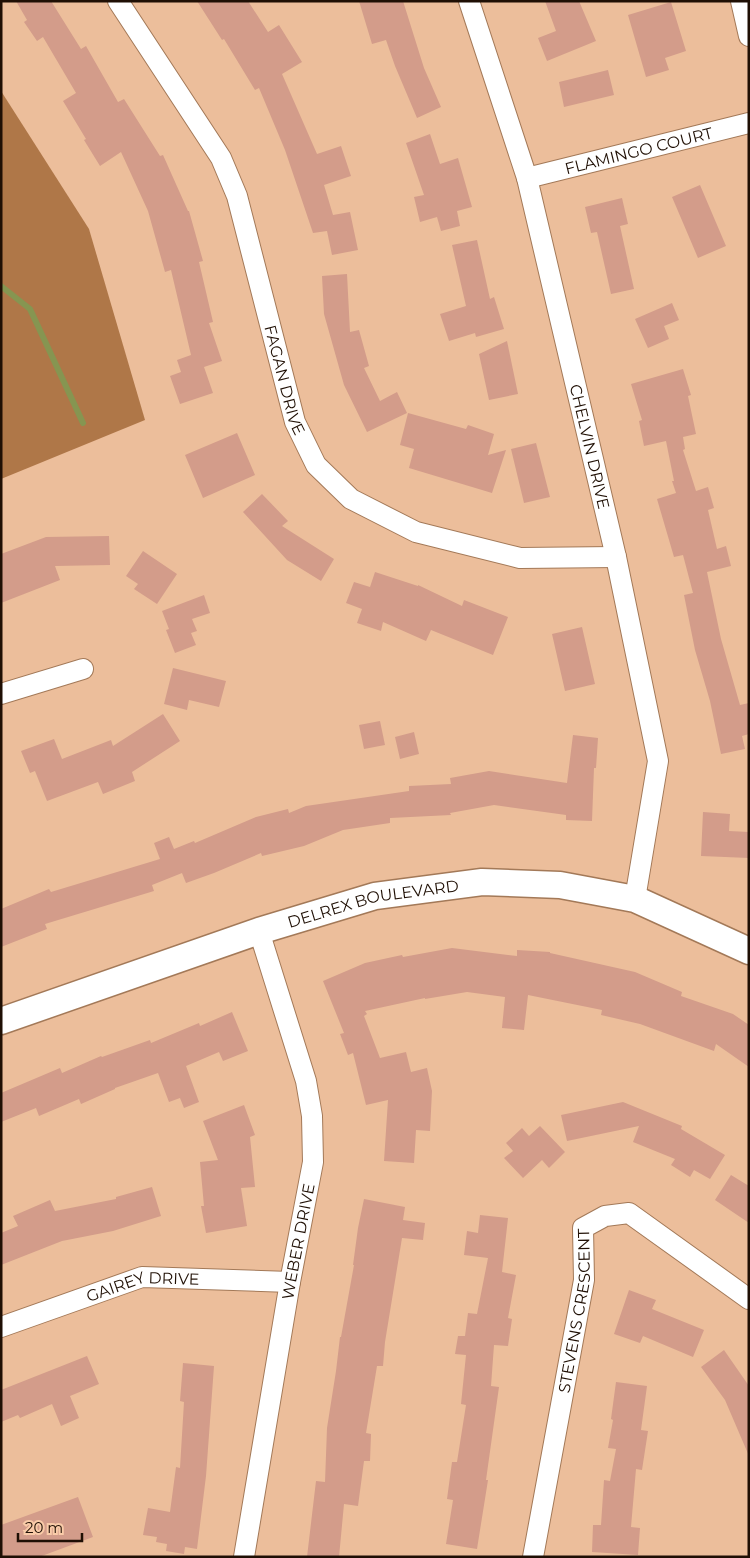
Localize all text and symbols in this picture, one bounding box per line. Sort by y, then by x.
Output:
street label: FLAMINGO COURT [563,123,715,178]
street label: FAGAN DRIVE [261,323,309,438]
street label: CHELVIN DRIVE [566,382,614,511]
street label: DELREX BOULEVARD [285,876,460,931]
street label: WEBER DRIVE [278,1182,318,1301]
street label: STEVENS CRESCENT [554,1228,594,1394]
street label: GAIREY DRIVE [83,1267,200,1306]
scale bar [18,1510,81,1542]
text: 20 m [25,1518,63,1537]

